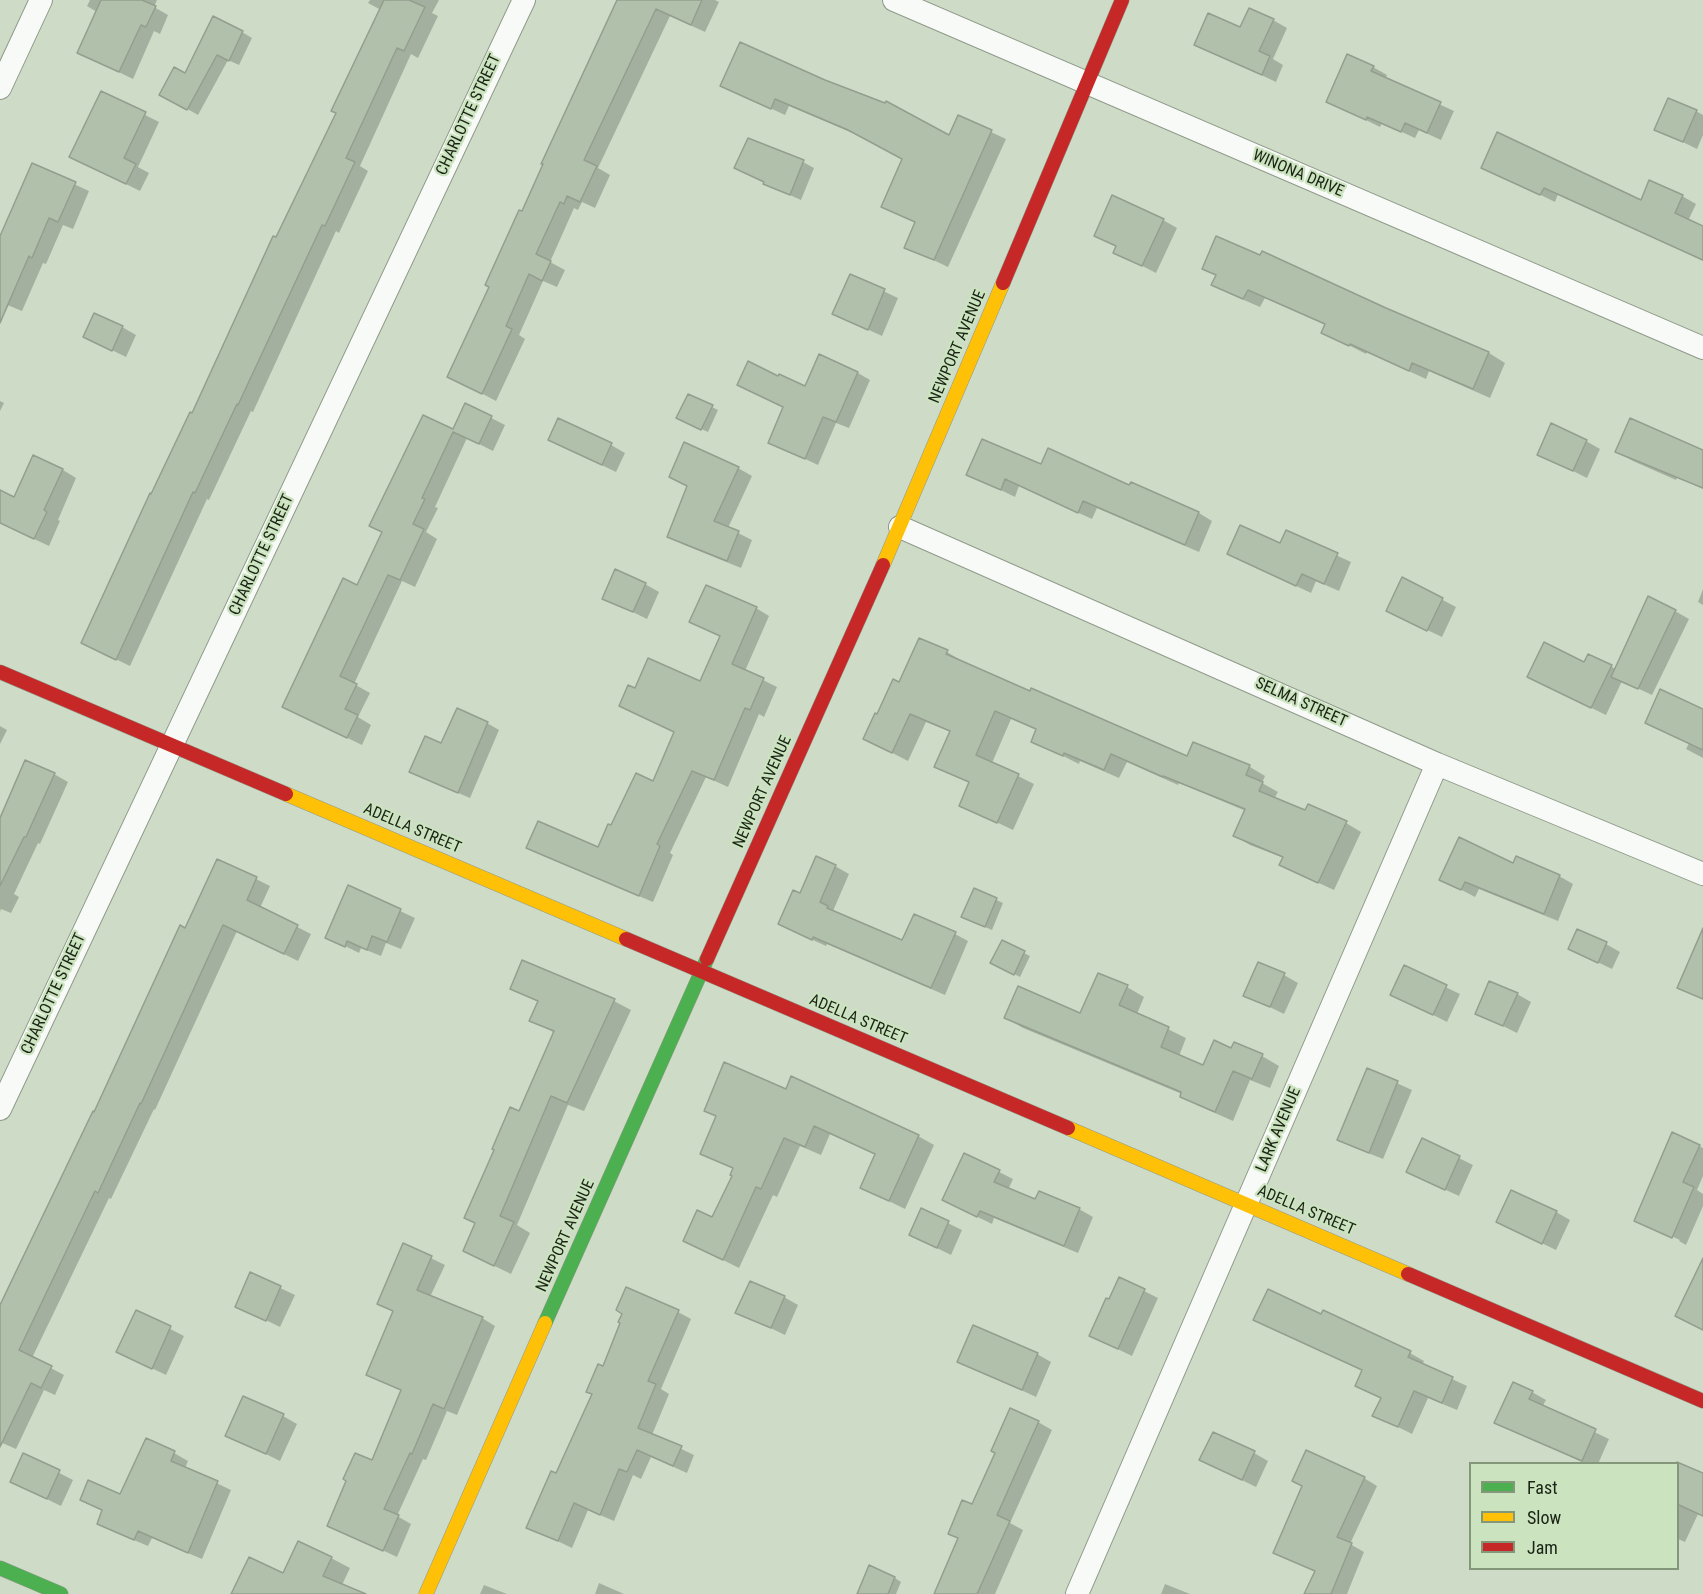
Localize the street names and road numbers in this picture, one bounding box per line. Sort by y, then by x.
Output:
street label: CHARLOTTE STREET [433,51,505,179]
street label: WINONA DRIVE [1250,146,1346,202]
street label: NEWPORT AVENUE [926,288,990,406]
street label: CHARLOTTE STREET [226,491,298,619]
street label: SELMA STREET [1252,674,1350,732]
street label: NEWPORT AVENUE [730,733,796,851]
street label: ADELLA STREET [360,800,464,858]
street label: CHARLOTTE STREET [18,930,90,1058]
street label: ADELLA STREET [806,991,910,1049]
street label: LARK AVENUE [1253,1085,1305,1175]
street label: NEWPORT AVENUE [533,1177,599,1295]
street label: ADELLA STREET [1254,1182,1358,1240]

